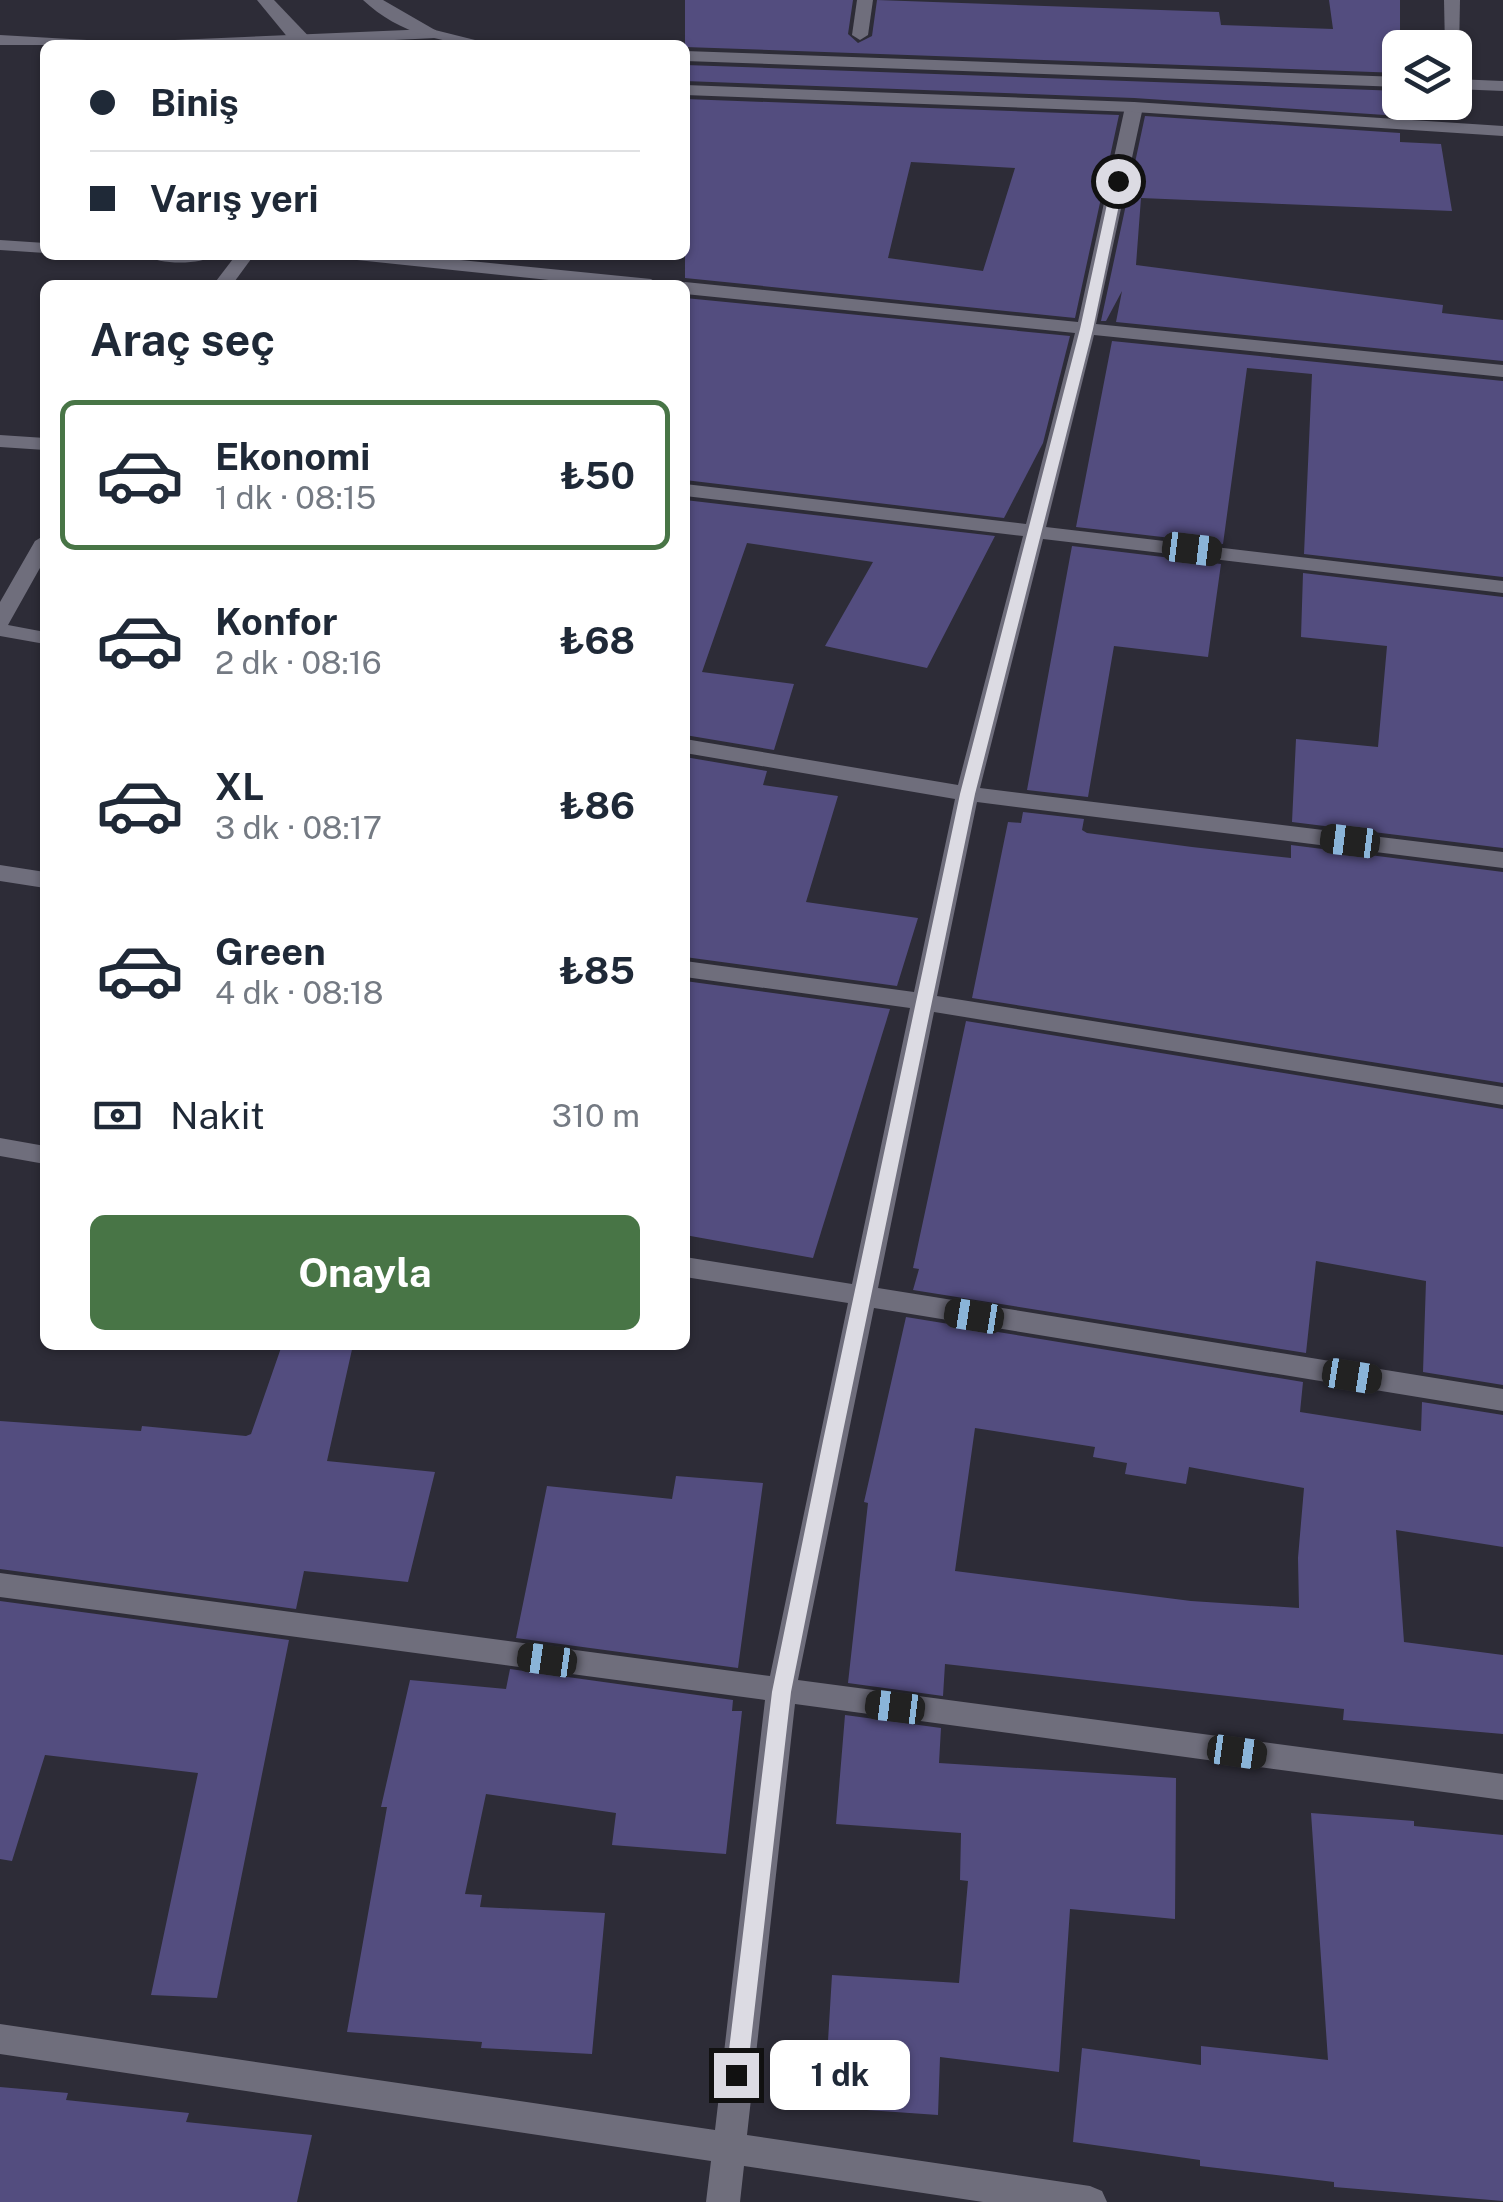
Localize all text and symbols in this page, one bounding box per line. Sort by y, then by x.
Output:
map controls [1382,30,1472,120]
button: layers [1382,30,1472,120]
text: Biniş [150,80,239,125]
route start [1096,159,1141,204]
text: Varış yeri [150,176,319,221]
text: Araç seç [90,313,275,366]
icon: car [95,430,185,520]
text: Ekonomi [215,434,370,479]
text: ₺50 [560,453,635,498]
text: 1 dk · 08:15 [215,479,376,516]
car [1160,530,1224,568]
icon: car [95,595,185,685]
text: Konfor [215,599,338,644]
text: ₺68 [560,618,635,663]
text: 2 dk · 08:16 [215,644,382,681]
icon: car [95,760,185,850]
text: XL [215,764,264,809]
text: ₺86 [560,783,635,828]
text: 3 dk · 08:17 [215,809,382,846]
car [1318,822,1382,860]
icon: car [95,925,185,1015]
text: Green [215,929,326,974]
text: ₺85 [559,948,635,993]
text: 4 dk · 08:18 [215,974,383,1011]
icon: cash [90,1088,145,1143]
text: Nakit [170,1093,265,1138]
text: 310 m [552,1097,640,1134]
button: Onayla [90,1215,640,1330]
car [942,1296,1006,1336]
car [1320,1356,1384,1396]
car [515,1641,579,1679]
car [863,1688,927,1726]
car [1205,1733,1269,1771]
callout: 1 dk [771,2040,911,2110]
route end [714,2053,759,2098]
text: 1 dk [811,2056,869,2093]

